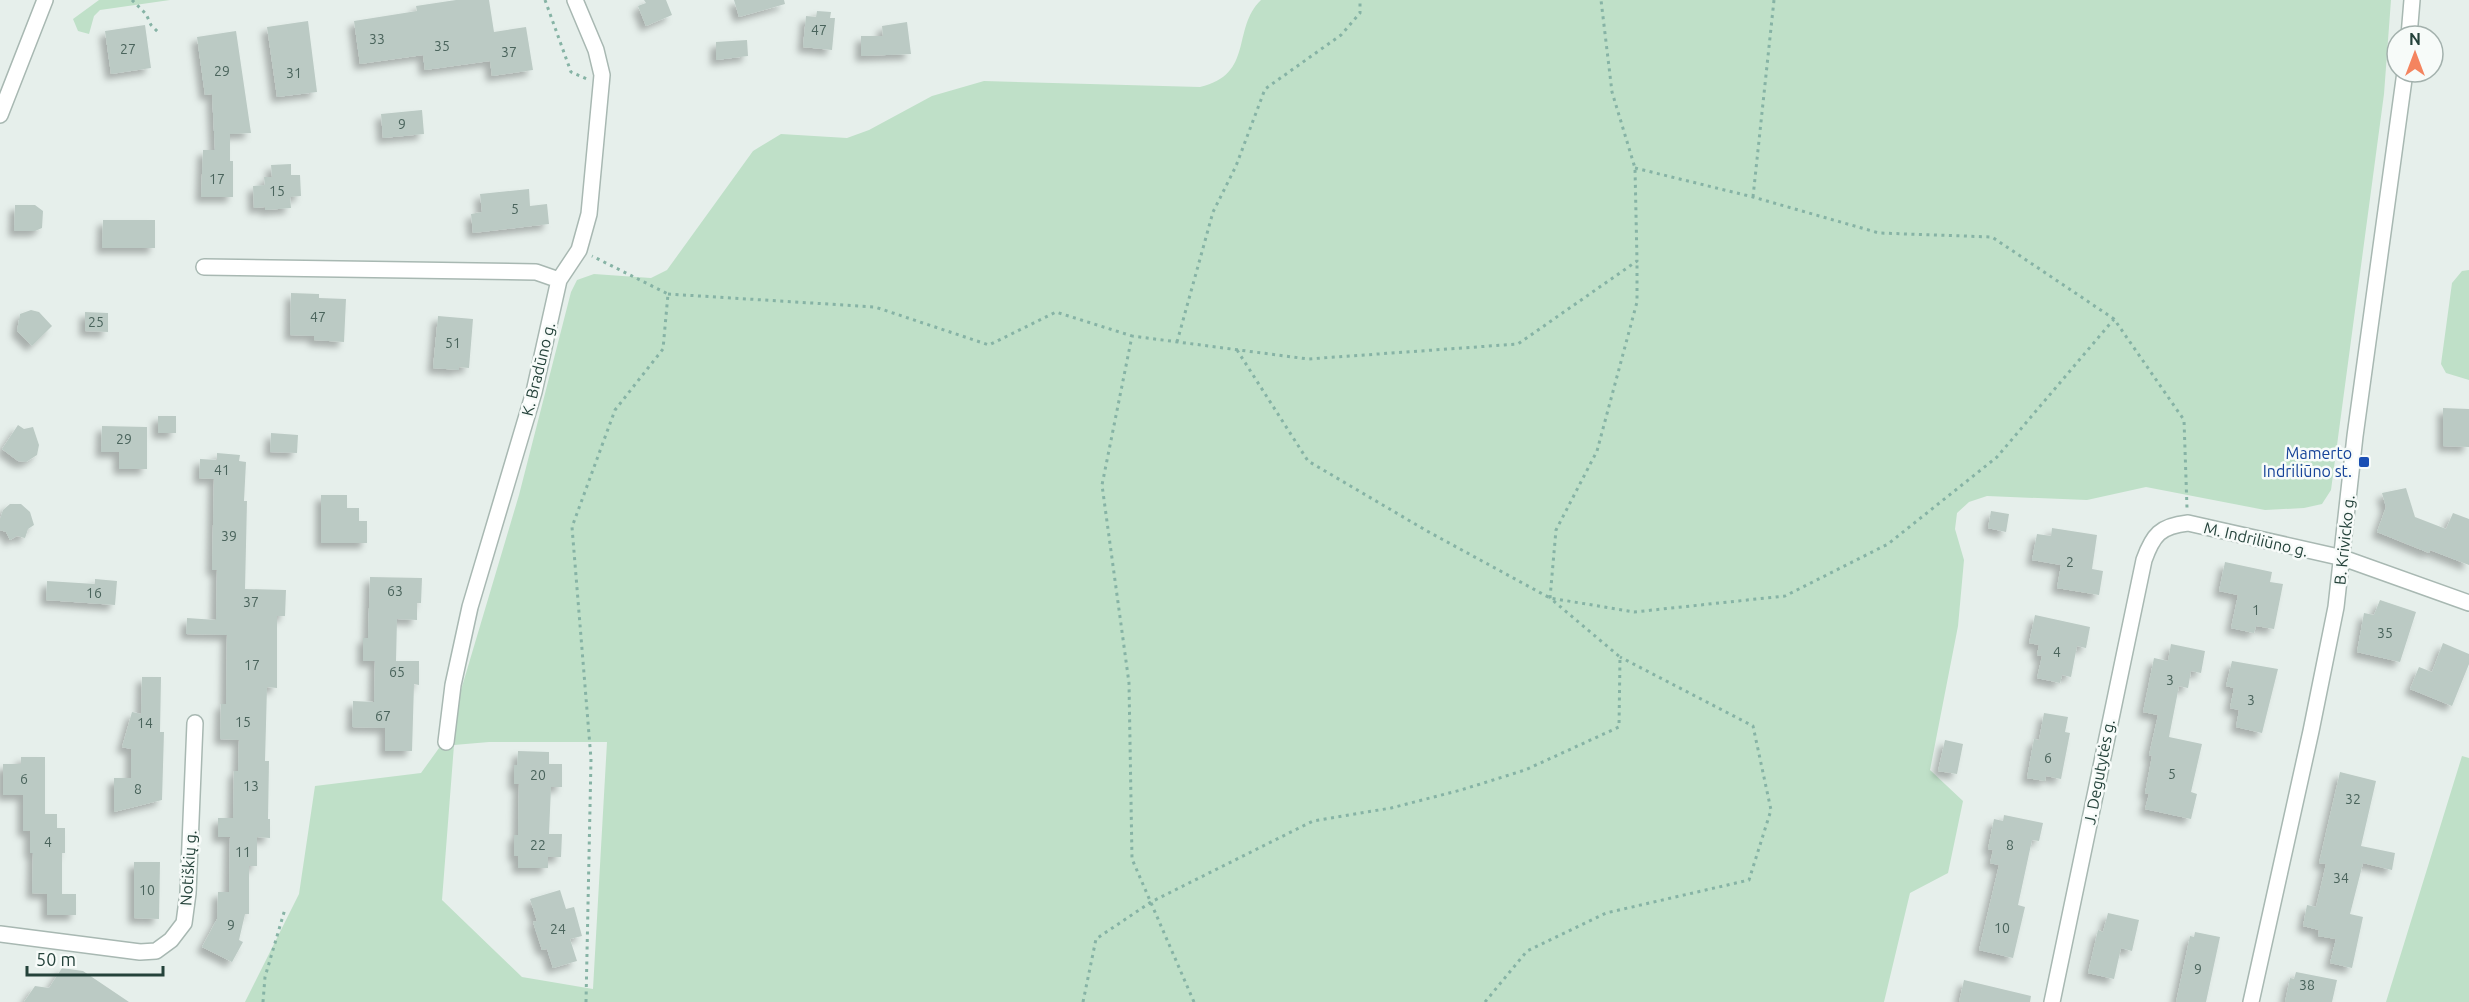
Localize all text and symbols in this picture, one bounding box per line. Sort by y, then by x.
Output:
house number: 47 [811,22,827,38]
north arrow [2385,24,2445,84]
text: N [2409,30,2421,48]
house number: 33 [369,31,385,47]
house number: 35 [434,38,450,54]
house number: 27 [120,41,136,57]
house number: 37 [501,44,517,60]
house number: 29 [214,63,230,79]
house number: 31 [286,65,302,81]
house number: 9 [398,116,406,132]
house number: 17 [209,171,225,187]
house number: 15 [269,183,285,199]
house number: 5 [511,201,519,217]
house number: 47 [310,309,326,325]
house number: 25 [88,314,104,330]
street label: K. Bradūno g. [518,320,558,418]
house number: 51 [445,335,461,351]
house number: 29 [116,431,132,447]
place label: Mamerto Indriliūno st. [2263,444,2352,480]
marker: Mamerto Indriliūno st. [2357,455,2371,469]
house number: 41 [214,462,230,478]
street label: B. Krivicko g. [2330,494,2358,586]
street label: M. Indriliūno g. [2202,518,2310,560]
house number: 39 [221,528,237,544]
house number: 2 [2066,554,2074,570]
house number: 63 [387,583,403,599]
house number: 16 [86,585,102,601]
house number: 37 [243,594,259,610]
house number: 1 [2252,602,2260,618]
house number: 35 [2377,625,2393,641]
house number: 4 [2053,644,2061,660]
house number: 17 [244,657,260,673]
house number: 65 [389,664,405,680]
house number: 3 [2166,672,2174,688]
house number: 3 [2247,692,2255,708]
house number: 67 [375,708,391,724]
house number: 15 [235,714,251,730]
house number: 14 [137,715,153,731]
street label: J. Degutytės g. [2080,718,2118,826]
house number: 6 [2044,750,2052,766]
house number: 5 [2168,766,2176,782]
house number: 20 [530,767,546,783]
house number: 6 [20,771,28,787]
house number: 13 [243,778,259,794]
house number: 8 [134,781,142,797]
house number: 32 [2345,791,2361,807]
street label: Notiškių g. [176,830,200,906]
house number: 4 [44,834,52,850]
house number: 22 [530,837,546,853]
house number: 8 [2006,837,2014,853]
house number: 11 [235,844,251,860]
house number: 34 [2333,870,2349,886]
house number: 10 [139,882,155,898]
house number: 9 [227,917,235,933]
house number: 10 [1994,920,2010,936]
house number: 24 [550,921,566,937]
scale bar [27,939,164,977]
text: 50 m [36,949,76,969]
house number: 9 [2194,961,2202,977]
house number: 38 [2299,977,2315,993]

